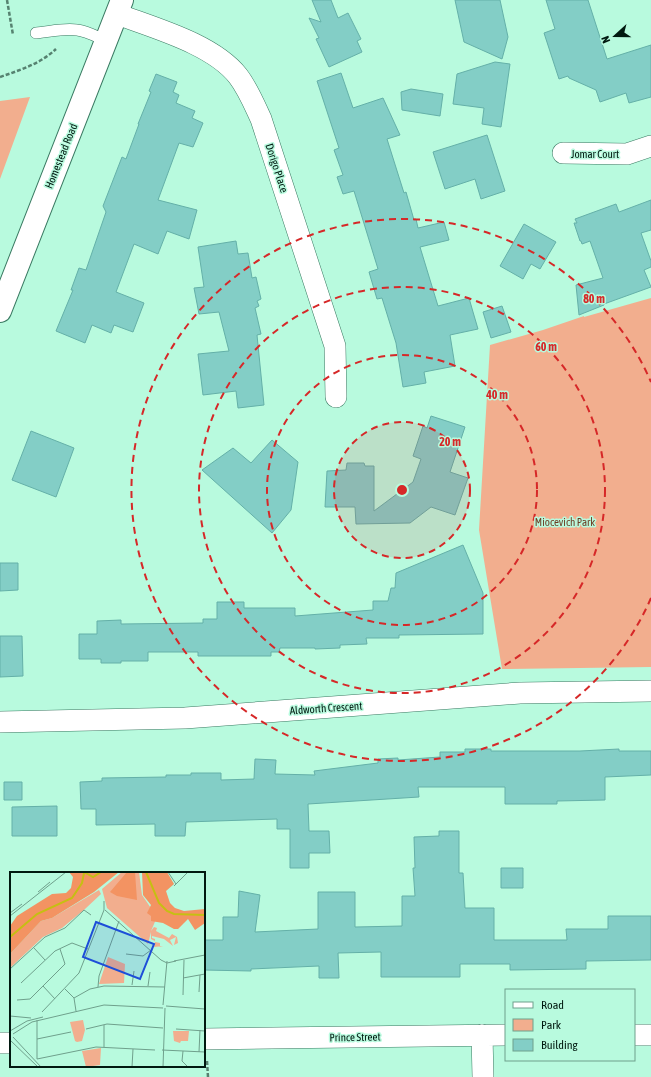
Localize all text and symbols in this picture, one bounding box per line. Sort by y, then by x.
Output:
north arrow [595,16,635,56]
text: N [599,34,612,45]
street label: Homestead Road [42,122,80,190]
street label: Dorigo Place [263,142,291,194]
street label: Jomar Court [571,148,619,160]
text: 80 m [583,292,605,306]
text: 60 m [535,340,557,354]
text: 40 m [485,388,508,402]
text: 20 m [439,435,461,449]
centre of rings [395,483,409,497]
park label: Miocevich Park [535,516,595,528]
street label: Aldworth Crescent [289,699,363,717]
inset map [10,872,205,1067]
legend [505,989,635,1061]
text: Road [541,998,564,1012]
text: Park [541,1018,562,1032]
street label: Prince Street [329,1031,381,1043]
text: Building [541,1038,579,1052]

